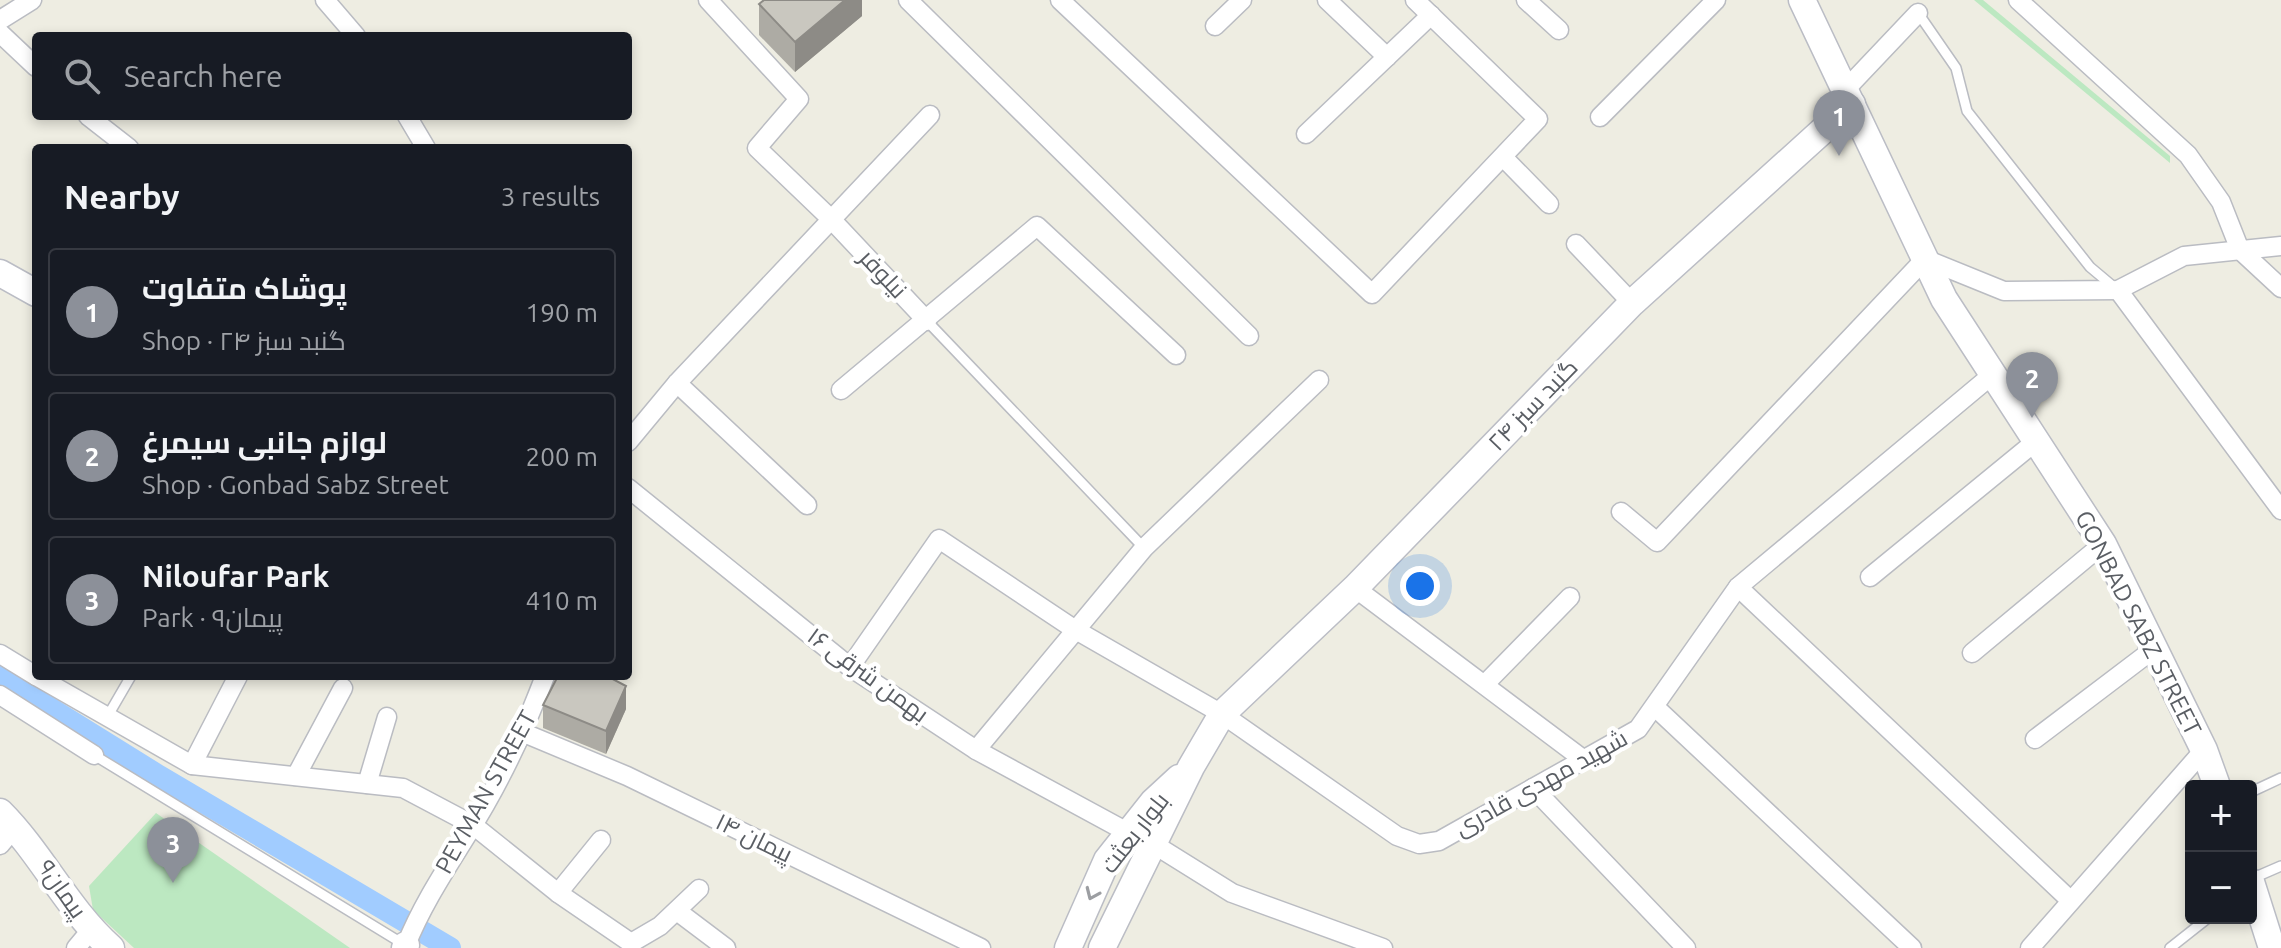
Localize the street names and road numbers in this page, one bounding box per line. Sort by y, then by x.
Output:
street label: نیلوفر [853,242,913,304]
street label: گنبد سبز ۲۴ [1482,353,1583,456]
street label: GONBAD SABZ STREET [2070,506,2207,740]
street label: بهمن شرقی ۱۶ [802,622,934,728]
street label: PEYMAN STREET [430,706,541,878]
street label: شهید مهدی قادری [1450,724,1632,842]
street label: بلوار بعثت [1095,787,1174,878]
street label: پیمان ۱۴ [710,808,797,871]
street label: پیمان۹ [30,854,93,925]

